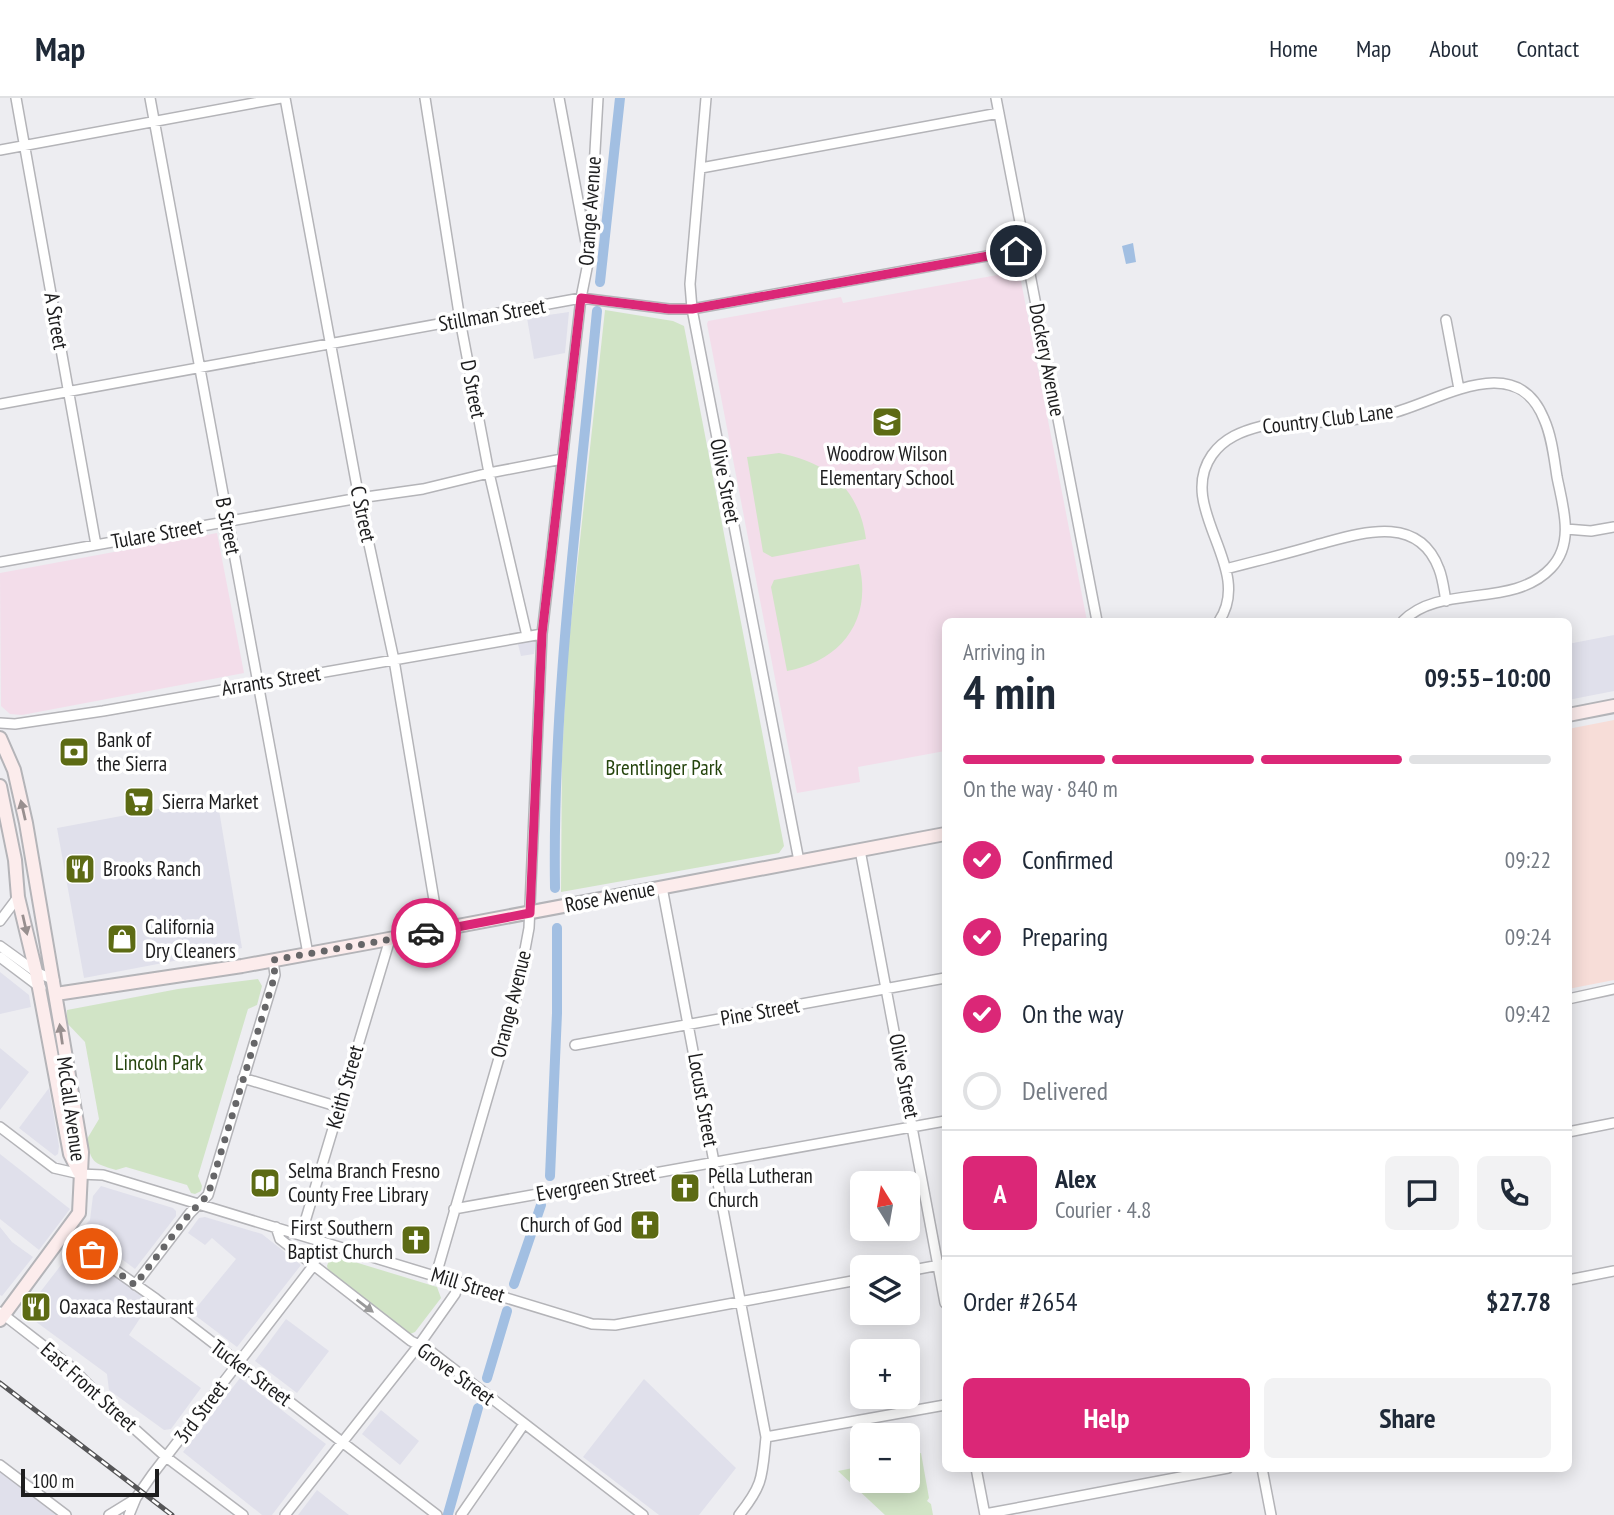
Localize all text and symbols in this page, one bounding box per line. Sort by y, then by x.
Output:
text: Map [35,27,85,70]
text: Home [1269,33,1318,64]
text: Map [1356,33,1391,64]
text: About [1429,33,1478,64]
text: Contact [1516,33,1579,64]
street label: Orange Avenue [572,155,607,267]
pin [986,221,1046,281]
icon: home [997,232,1035,270]
street label: A Street [38,290,75,352]
street label: Stillman Street [436,292,548,337]
street label: Dockery Avenue [1023,301,1072,419]
street label: D Street [455,357,492,421]
street label: Country Club Lane [1261,397,1395,440]
school or university icon: Woodrow Wilson Elementary School [870,405,904,439]
street label: Olive Street [704,436,747,526]
place label: Woodrow Wilson Elementary School [820,440,954,491]
street label: C Street [344,483,383,545]
street label: B Street [210,495,247,557]
street label: Tulare Street [109,512,205,555]
text: Arriving in [963,637,1045,666]
street label: Arrants Street [219,659,323,702]
text: 09:55–10:00 [1424,661,1551,694]
text: 4 min [963,662,1056,722]
place label: Bank of the Sierra [97,726,167,777]
bank icon: Bank of the Sierra [57,735,91,769]
park label: Brentlinger Park [605,754,723,781]
text: On the way · 840 m [963,774,1118,803]
supermarket icon: Sierra Market [122,785,156,819]
place label: Sierra Market [162,788,259,815]
one-way arrow [17,799,28,821]
icon: check [963,841,1001,879]
text: Confirmed [1022,843,1113,876]
text: 09:22 [1505,845,1551,874]
restaurant icon: Brooks Ranch [63,852,97,886]
place label: Brooks Ranch [103,855,201,882]
street label: Rose Avenue [563,875,657,918]
courier [391,898,461,968]
place label: California Dry Cleaners [145,913,236,964]
one-way arrow [20,914,31,936]
icon: car [407,914,445,952]
icon: check [963,918,1001,956]
text: Preparing [1022,920,1108,953]
shop icon: California Dry Cleaners [105,922,139,956]
text: 09:24 [1505,922,1551,951]
street label: Orange Avenue [484,947,537,1060]
street label: Pine Street [718,991,802,1032]
icon: check [963,995,1001,1033]
text: On the way [1022,997,1124,1030]
text: 09:42 [1505,999,1551,1028]
one-way arrow [56,1023,67,1045]
street label: Olive Street [883,1031,926,1121]
street label: Keith Street [320,1042,369,1132]
park label: Lincoln Park [115,1049,203,1076]
street label: Locust Street [682,1051,725,1149]
street label: McCall Avenue [51,1055,92,1163]
text: Delivered [1022,1074,1108,1107]
button: chat [1385,1156,1459,1230]
button: phone [1477,1156,1551,1230]
place label: Selma Branch Fresno County Free Library [288,1157,440,1208]
street label: Evergreen Street [534,1160,658,1207]
place label: Pella Lutheran Church [708,1162,813,1213]
text: Alex [1055,1162,1096,1195]
library icon: Selma Branch Fresno County Free Library [248,1166,282,1200]
church icon: Pella Lutheran Church [668,1171,702,1205]
north arrow [850,1171,920,1241]
map controls [850,1171,920,1493]
text: A [993,1177,1007,1210]
text: Courier · 4.8 [1055,1195,1151,1224]
church icon: Church of God [628,1208,662,1242]
place label: Church of God [520,1211,622,1238]
place label: First Southern Baptist Church [287,1214,393,1265]
church icon: First Southern Baptist Church [399,1223,433,1257]
pin [62,1224,122,1284]
icon: bag [73,1235,111,1273]
button: layers [850,1255,920,1325]
street label: Mill Street [428,1261,508,1309]
text: Order #2654 [963,1285,1078,1318]
text: $27.78 [1486,1285,1551,1318]
restaurant icon: Oaxaca Restaurant [19,1290,53,1324]
place label: Oaxaca Restaurant [59,1293,194,1320]
one-way arrow [356,1299,374,1314]
street label: Tucker Street [205,1333,297,1412]
street label: East Front Street [35,1336,144,1437]
street label: Grove Street [412,1336,501,1411]
button: + [850,1339,920,1409]
street label: 3rd Street [168,1375,233,1449]
button: Help [963,1378,1250,1458]
button: Share [1264,1378,1551,1458]
button: − [850,1423,920,1493]
scale bar [21,1466,159,1498]
text: 100 m [32,1469,74,1493]

